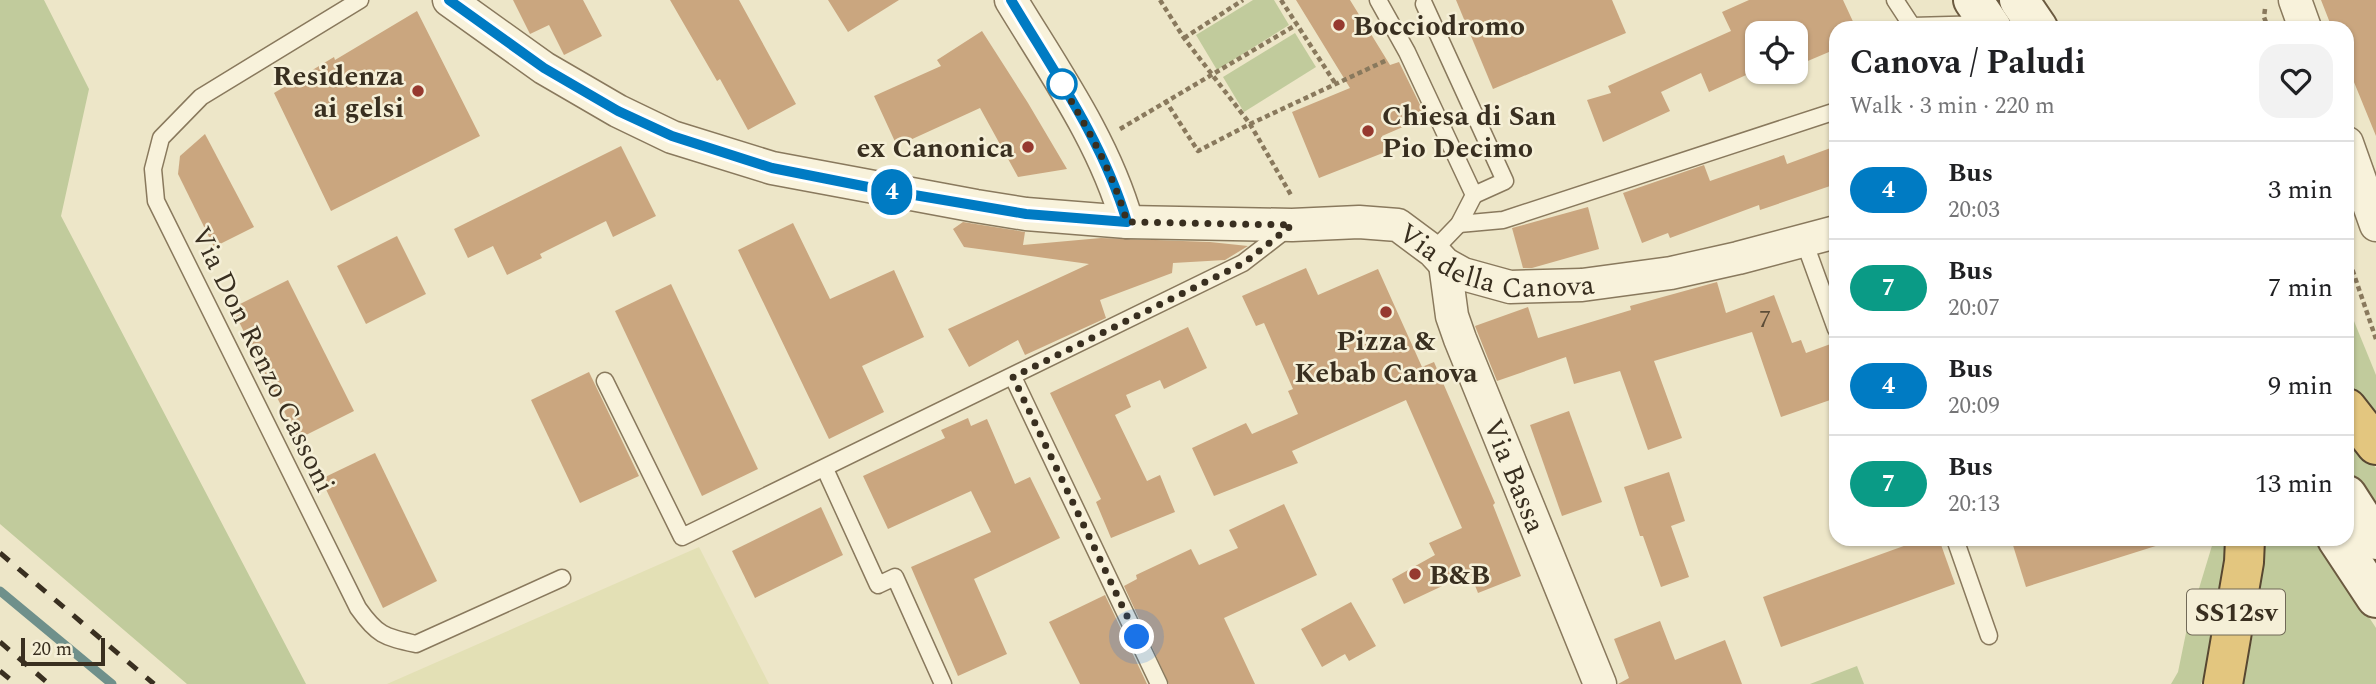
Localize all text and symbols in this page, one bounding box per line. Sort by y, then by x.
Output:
place label: Bocciodromo [1353,5,1525,48]
marker: Bocciodromo [1331,17,1347,33]
map controls [1745,21,1808,84]
button: locate [1745,21,1808,84]
text: Canova / Paludi [1850,38,2086,88]
button: heart [2259,44,2333,118]
place label: Residenza ai gelsi [272,55,405,130]
unlabelled marker [1047,69,1077,99]
marker: Residenza ai gelsi [410,83,426,99]
text: Walk · 3 min · 220 m [1850,89,2055,124]
place label: Chiesa di San Pio Decimo [1382,95,1557,170]
marker: Chiesa di San Pio Decimo [1360,123,1376,139]
place label: ex Canonica [857,127,1015,170]
marker: ex Canonica [1020,139,1036,155]
text: Bus [1948,153,1993,193]
line badge: 4 [869,169,915,215]
text: 3 min [2268,170,2333,210]
text: 4 [1882,172,1895,208]
text: 4 [885,174,899,210]
text: 20:03 [1948,193,2000,228]
street label: Via della Canova [1389,212,1597,310]
street label: Via Don Renzo Cassoni [179,219,346,500]
text: Bus [1948,251,1993,291]
text: 7 min [2268,268,2333,308]
text: 7 [1882,270,1895,306]
text: 20:07 [1948,291,2000,326]
house number: 7 [1759,302,1771,338]
marker: Pizza & Kebab Canova [1378,304,1394,320]
place label: Pizza & Kebab Canova [1294,320,1478,395]
text: Bus [1948,349,1993,389]
text: 9 min [2268,366,2333,406]
text: 4 [1882,368,1895,404]
text: 20:09 [1948,389,2000,424]
street label: Via Bassa [1471,412,1557,540]
text: Bus [1948,447,1993,487]
text: 13 min [2255,464,2333,504]
text: 7 [1882,466,1895,502]
text: 20:13 [1948,487,2000,522]
place label: B&B [1429,554,1490,597]
marker: B&B [1407,566,1423,582]
road number: SS12sv [2187,590,2285,634]
your location [1119,619,1154,654]
scale bar [21,635,105,667]
text: 20 m [32,635,72,664]

